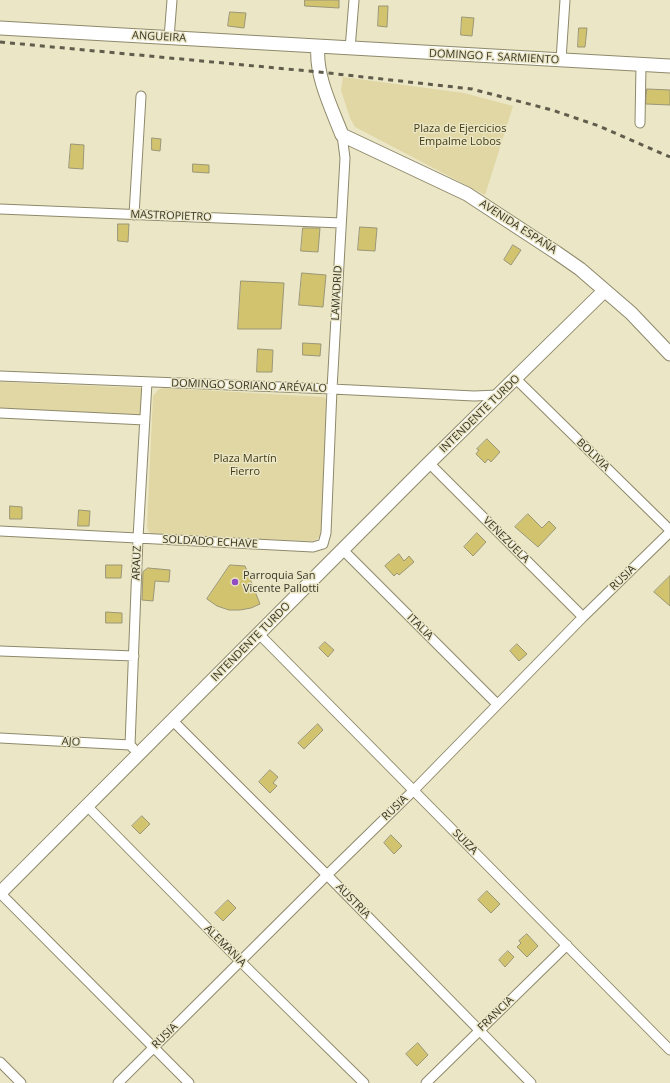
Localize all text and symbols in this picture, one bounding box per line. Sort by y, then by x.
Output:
street label: ANGUEIRA [132,29,186,45]
street label: DOMINGO F. SARMIENTO [429,47,559,67]
park label: Plaza de Ejercicios Empalme Lobos [414,122,506,148]
street label: AVENIDA ESPAÑA [477,197,559,257]
street label: MASTROPIETRO [130,208,212,224]
street label: LAMADRID [329,265,345,321]
street label: INTENDENTE TURDO [437,372,523,456]
street label: DOMINGO SORIANO ARÉVALO [171,377,327,395]
street label: BOLIVIA [574,436,612,474]
park label: Plaza Martín Fierro [213,452,277,478]
street label: VENEZUELA [480,514,532,566]
street label: SOLDADO ECHAVE [162,533,258,551]
street label: ARAUZ [130,545,144,581]
street label: RUSIA [607,563,639,593]
place label: Parroquia San Vicente Pallotti [243,569,319,595]
marker: Parroquia San Vicente Pallotti [230,577,240,587]
street label: INTENDENTE TURDO [209,600,293,684]
street label: ITALIA [404,611,436,643]
street label: AJO [61,735,81,749]
street label: RUSIA [379,793,411,823]
street label: SUIZA [450,827,480,857]
street label: AUSTRIA [333,881,373,921]
street label: ALEMANIA [201,922,249,970]
street label: FRANCIA [475,994,517,1034]
street label: RUSIA [149,1020,181,1052]

